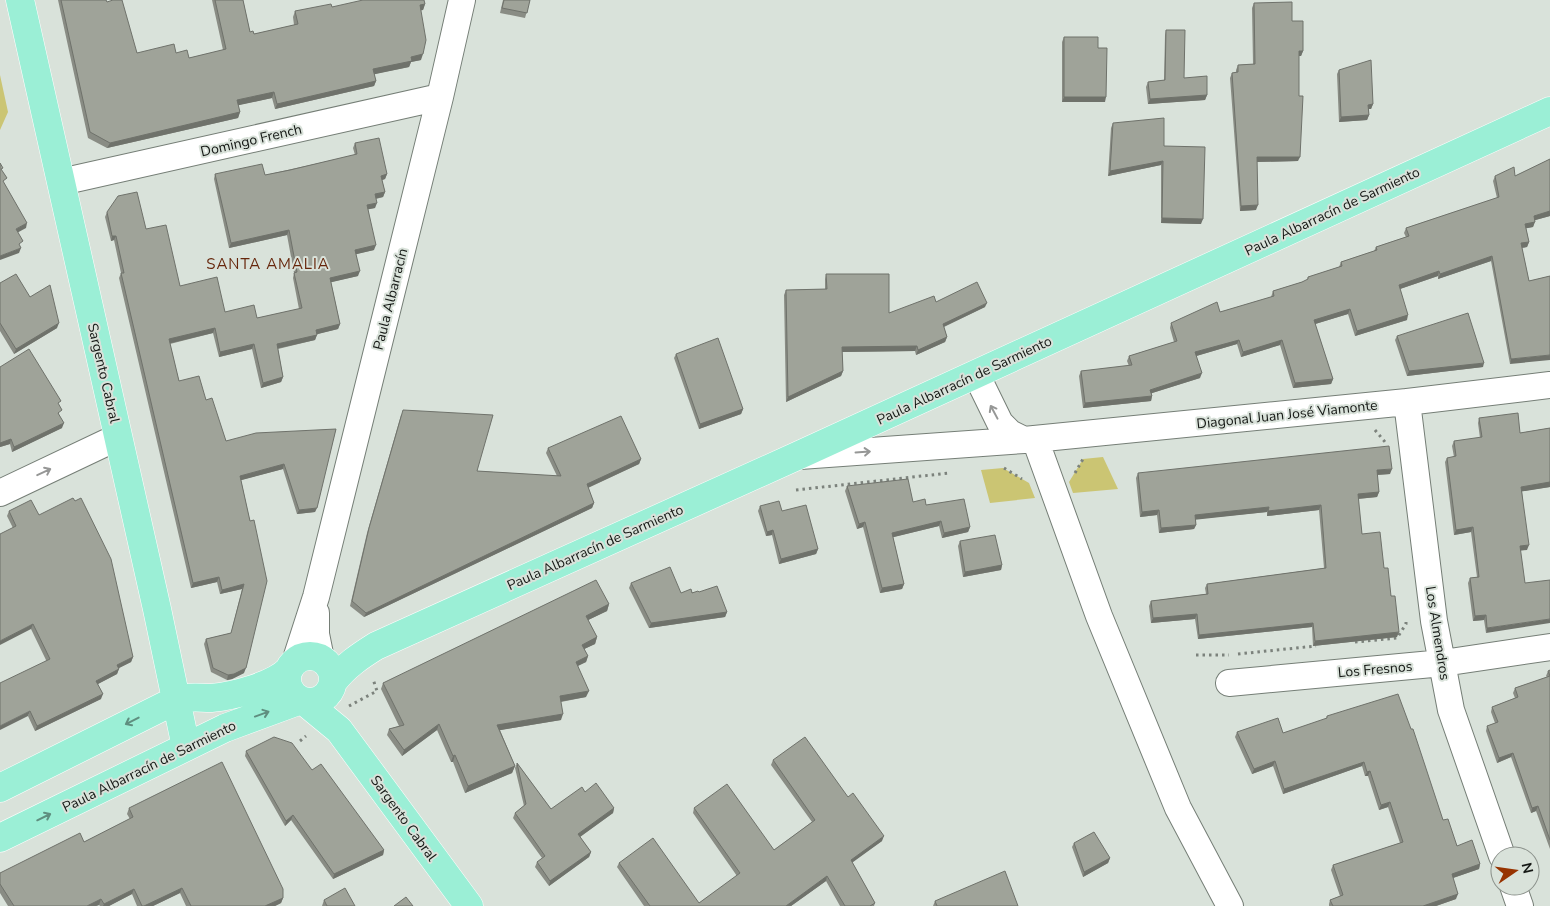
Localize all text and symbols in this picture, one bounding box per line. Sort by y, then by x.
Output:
street label: Domingo French [199,120,304,161]
street label: Paula Albarracín de Sarmiento [1242,162,1423,260]
street label: Paula Albarracín [369,246,412,352]
district label: SANTA AMALIA [206,254,330,274]
street label: Sargento Cabral [83,321,124,426]
street label: Paula Albarracín de Sarmiento [874,331,1055,429]
street label: Diagonal Juan José Viamonte [1196,396,1379,433]
one-way arrow [989,405,998,420]
one-way arrow [855,447,871,456]
one-way arrow [36,467,51,476]
street label: Paula Albarracín de Sarmiento [504,500,687,595]
street label: Los Almendros [1421,585,1454,682]
street label: Los Fresnos [1337,657,1413,682]
one-way arrow [254,709,270,718]
street label: Paula Albarracín de Sarmiento [59,716,239,817]
one-way arrow [125,717,140,727]
street label: Sargento Cabral [366,771,442,866]
one-way arrow [36,811,51,821]
north arrow [1490,846,1540,896]
text: N [1517,861,1538,875]

